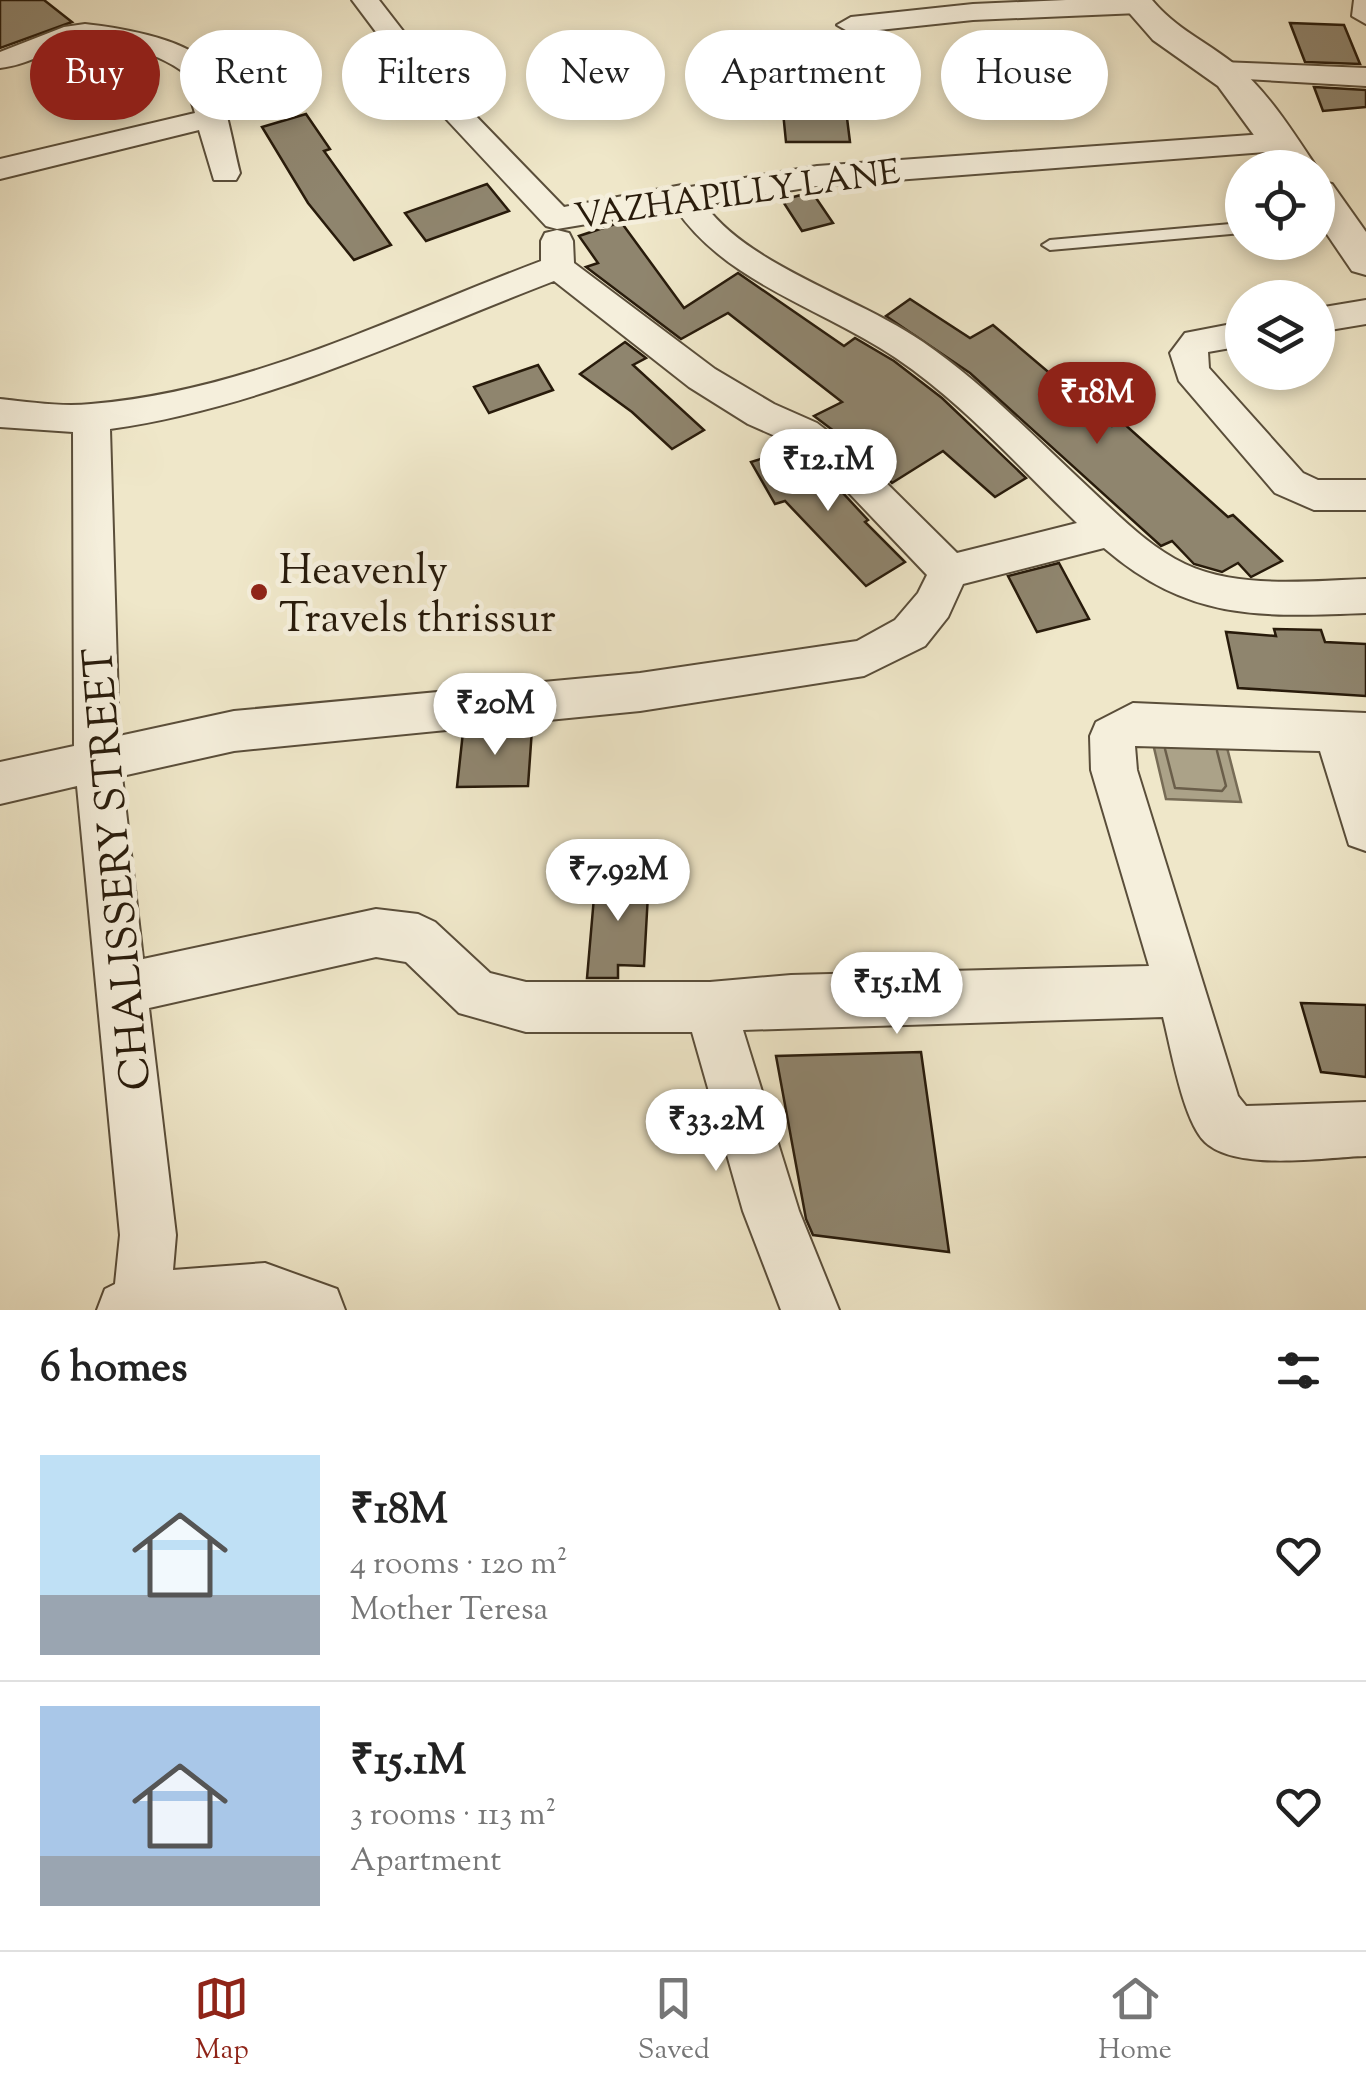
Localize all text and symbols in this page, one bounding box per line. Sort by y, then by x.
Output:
chip: Buy [30,30,160,120]
chip: Rent [180,30,322,120]
chip: Filters [342,30,506,120]
chip: New [526,30,665,120]
chip: Apartment [685,30,921,120]
chip: House [941,30,1108,120]
street label: VAZHAPILLY LANE [571,148,904,245]
map controls [1225,150,1335,390]
button: locate [1225,150,1335,260]
button: layers [1225,280,1335,390]
pin: ₹18M [1038,362,1156,447]
text: ₹18M [1060,371,1134,417]
pin: ₹12.1M [747,429,909,514]
text: ₹12.1M [782,438,874,484]
place label: Heavenly Travels thrissur [279,543,556,651]
marker: Heavenly Travels thrissur [248,581,270,603]
street label: CHALISSERY STREET [71,645,169,1092]
pin: ₹20M [436,673,554,758]
text: ₹20M [455,682,535,728]
pin: ₹7.92M [537,839,699,924]
text: ₹7.92M [568,848,668,894]
pin: ₹15.1M [816,952,978,1037]
text: ₹15.1M [853,961,941,1007]
pin: ₹33.2M [635,1089,797,1174]
text: ₹33.2M [668,1098,764,1144]
text: 6 homes [40,1340,187,1400]
icon: filters [1271,1343,1326,1398]
text: ₹18M [350,1482,447,1542]
icon: home [120,1495,240,1615]
icon: heart [1271,1528,1326,1583]
text: 4 rooms · 120 m² [350,1542,568,1588]
text: Mother Teresa [350,1588,548,1634]
text: ₹15.1M [350,1733,466,1793]
icon: home [120,1746,240,1866]
icon: heart [1271,1779,1326,1834]
text: 3 rooms · 113 m² [350,1793,556,1839]
text: Apartment [350,1839,501,1885]
tab: Map [194,1971,249,2071]
tab: Saved [638,1971,710,2071]
tab: Home [1098,1971,1172,2071]

